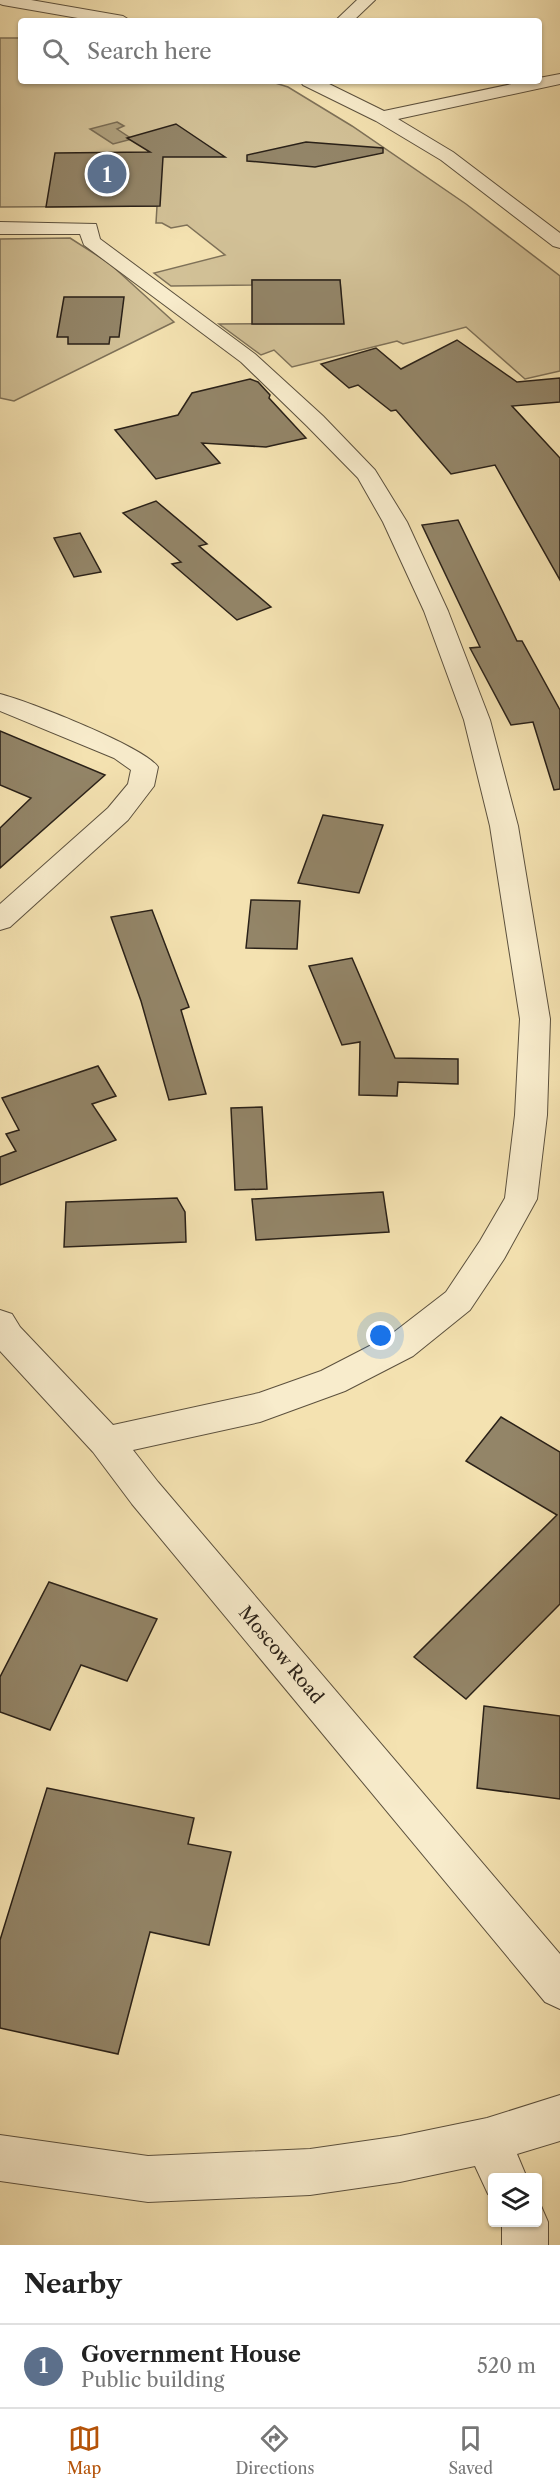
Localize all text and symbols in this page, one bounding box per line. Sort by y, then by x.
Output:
search box [18,18,542,84]
icon: search [39,35,72,68]
text: Search here [87,38,212,65]
pin: 1 [88,152,126,196]
your location [366,1321,395,1350]
street label: Moscow Road [234,1602,328,1708]
map controls [488,2173,542,2227]
button: layers [488,2173,542,2227]
text: Nearby [24,2268,122,2300]
text: Government House [81,2341,301,2368]
text: 1 [39,2354,48,2378]
text: 520 m [477,2354,536,2378]
text: Public building [81,2368,224,2392]
tab: Map [67,2422,101,2478]
tab: Directions [235,2422,314,2478]
tab: Saved [449,2422,493,2478]

